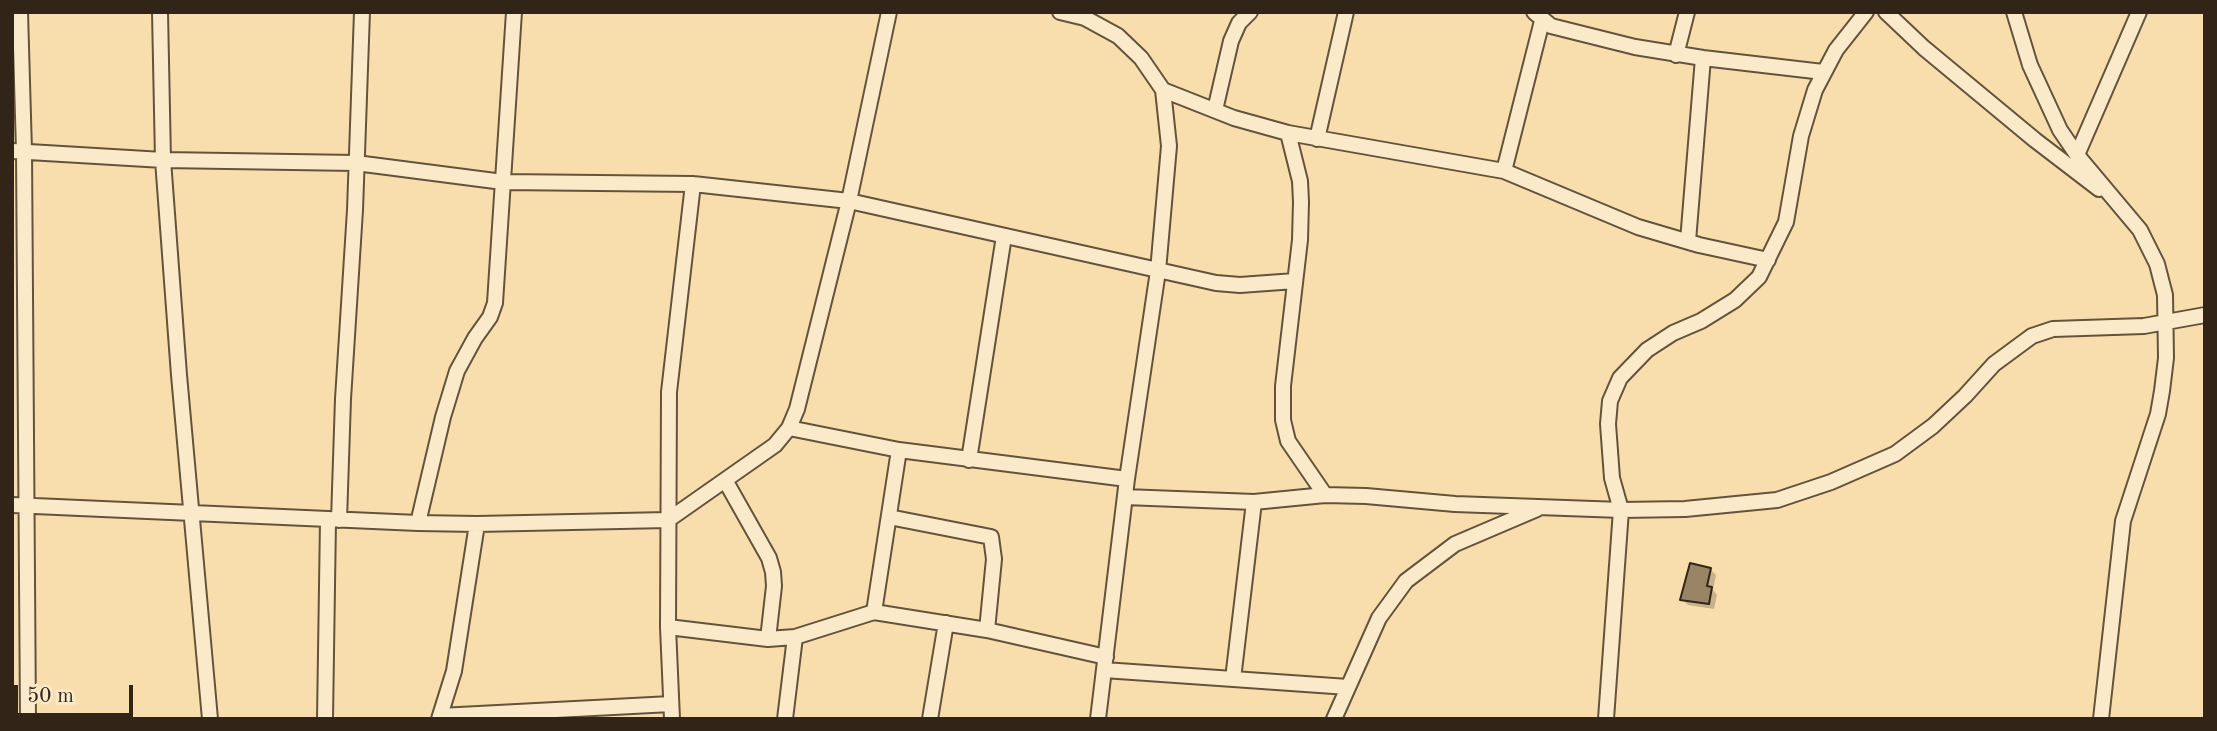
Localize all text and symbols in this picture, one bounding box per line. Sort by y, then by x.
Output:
scale bar [18,672,136,716]
text: 50 m [27,686,74,707]

